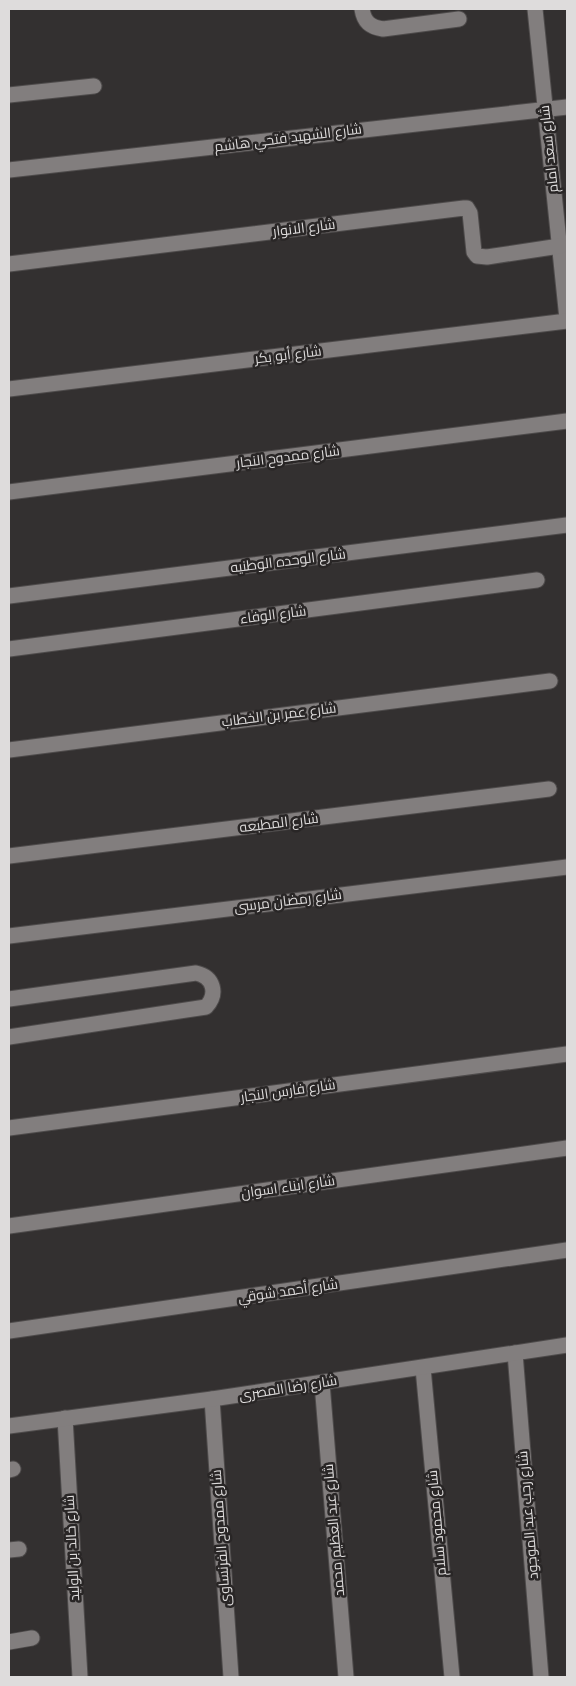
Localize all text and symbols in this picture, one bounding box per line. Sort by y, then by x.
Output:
street label: شارع سعد امام [536,104,563,194]
street label: شارع الشهيد فتحي هاشم [213,121,363,158]
street label: شارع الانوار [271,216,336,240]
street label: شارع أبو بكر [252,341,322,368]
street label: شارع ممدوح النجار [234,442,341,472]
street label: شارع الوحده الوطنيه [229,545,347,577]
street label: شارع الوفاء [239,602,307,628]
street label: شارع عمر بن الخطاب [221,700,337,730]
street label: شارع المطبعه [239,810,319,836]
street label: شارع رمضان مرسى [233,886,343,916]
street label: شارع فارس النجار [238,1076,337,1106]
street label: شارع ابناء اسوان [240,1172,336,1202]
street label: شارع أحمد شوقي [237,1275,340,1309]
street label: شارع رضا المصرى [238,1372,338,1404]
street label: شارع رجب عبد الموجود [514,1450,542,1580]
street label: شارع عبد العظيم محمد [320,1463,349,1597]
street label: شارع ممدوح الفرنساوى [208,1469,234,1607]
street label: شارع محمود سلام [424,1469,451,1577]
street label: شارع خالد بن الوليد [61,1495,83,1601]

